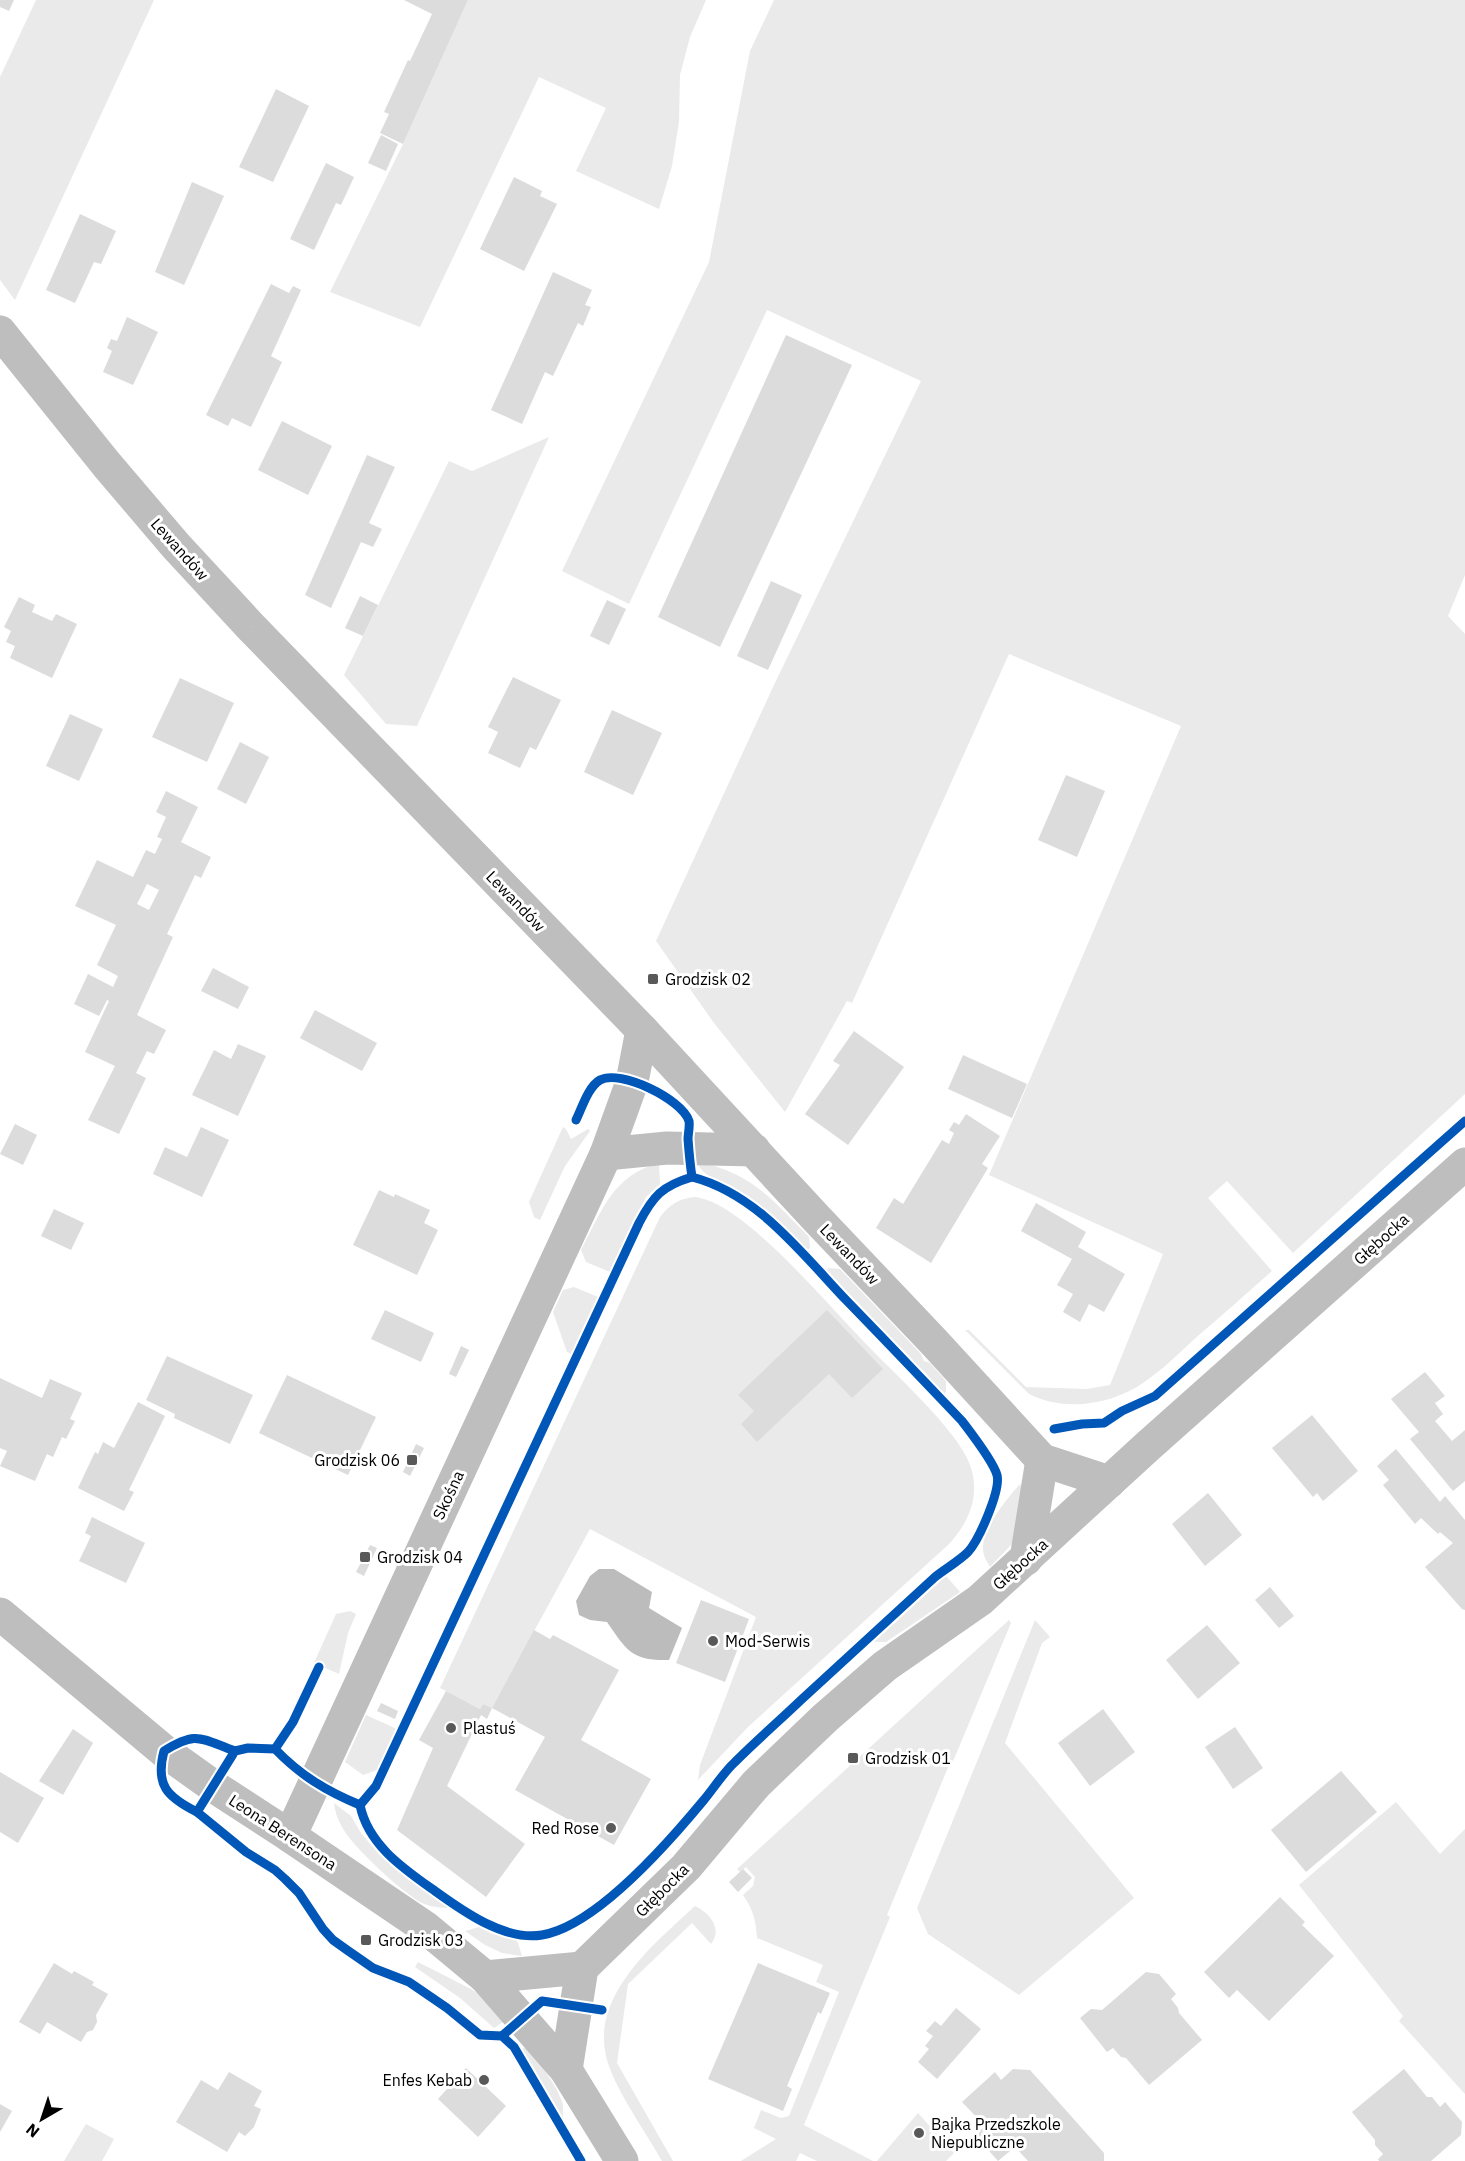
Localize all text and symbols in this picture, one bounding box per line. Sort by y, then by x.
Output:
street label: Lewandów [147,514,213,584]
street label: Lewandów [482,866,550,936]
place label: Grodzisk 02 [665,969,751,989]
marker: Grodzisk 02 [646,972,660,986]
street label: Głębocka [1349,1209,1413,1269]
street label: Lewandów [816,1219,884,1289]
place label: Grodzisk 06 [314,1450,400,1470]
marker: Grodzisk 06 [405,1453,419,1467]
street label: Skośna [428,1467,468,1523]
street label: Głębocka [988,1534,1052,1594]
place label: Grodzisk 04 [377,1547,463,1567]
marker: Grodzisk 04 [358,1550,372,1564]
place label: Mod-Serwis [725,1631,810,1651]
marker: Mod-Serwis [706,1634,720,1648]
place label: Plastuś [463,1718,516,1738]
marker: Plastuś [444,1721,458,1735]
place label: Grodzisk 01 [865,1748,951,1768]
marker: Grodzisk 01 [846,1751,860,1765]
street label: Leona Berensona [225,1790,341,1874]
place label: Red Rose [532,1818,599,1838]
marker: Red Rose [604,1821,618,1835]
street label: Głębocka [631,1859,693,1921]
place label: Grodzisk 03 [378,1930,464,1950]
marker: Grodzisk 03 [359,1933,373,1947]
place label: Enfes Kebab [382,2070,472,2090]
marker: Enfes Kebab [477,2073,491,2087]
north arrow [12,2089,72,2149]
place label: Bajka Przedszkole Niepubliczne [931,2114,1061,2152]
text: N [22,2119,43,2142]
marker: Bajka Przedszkole Niepubliczne [912,2126,926,2140]

